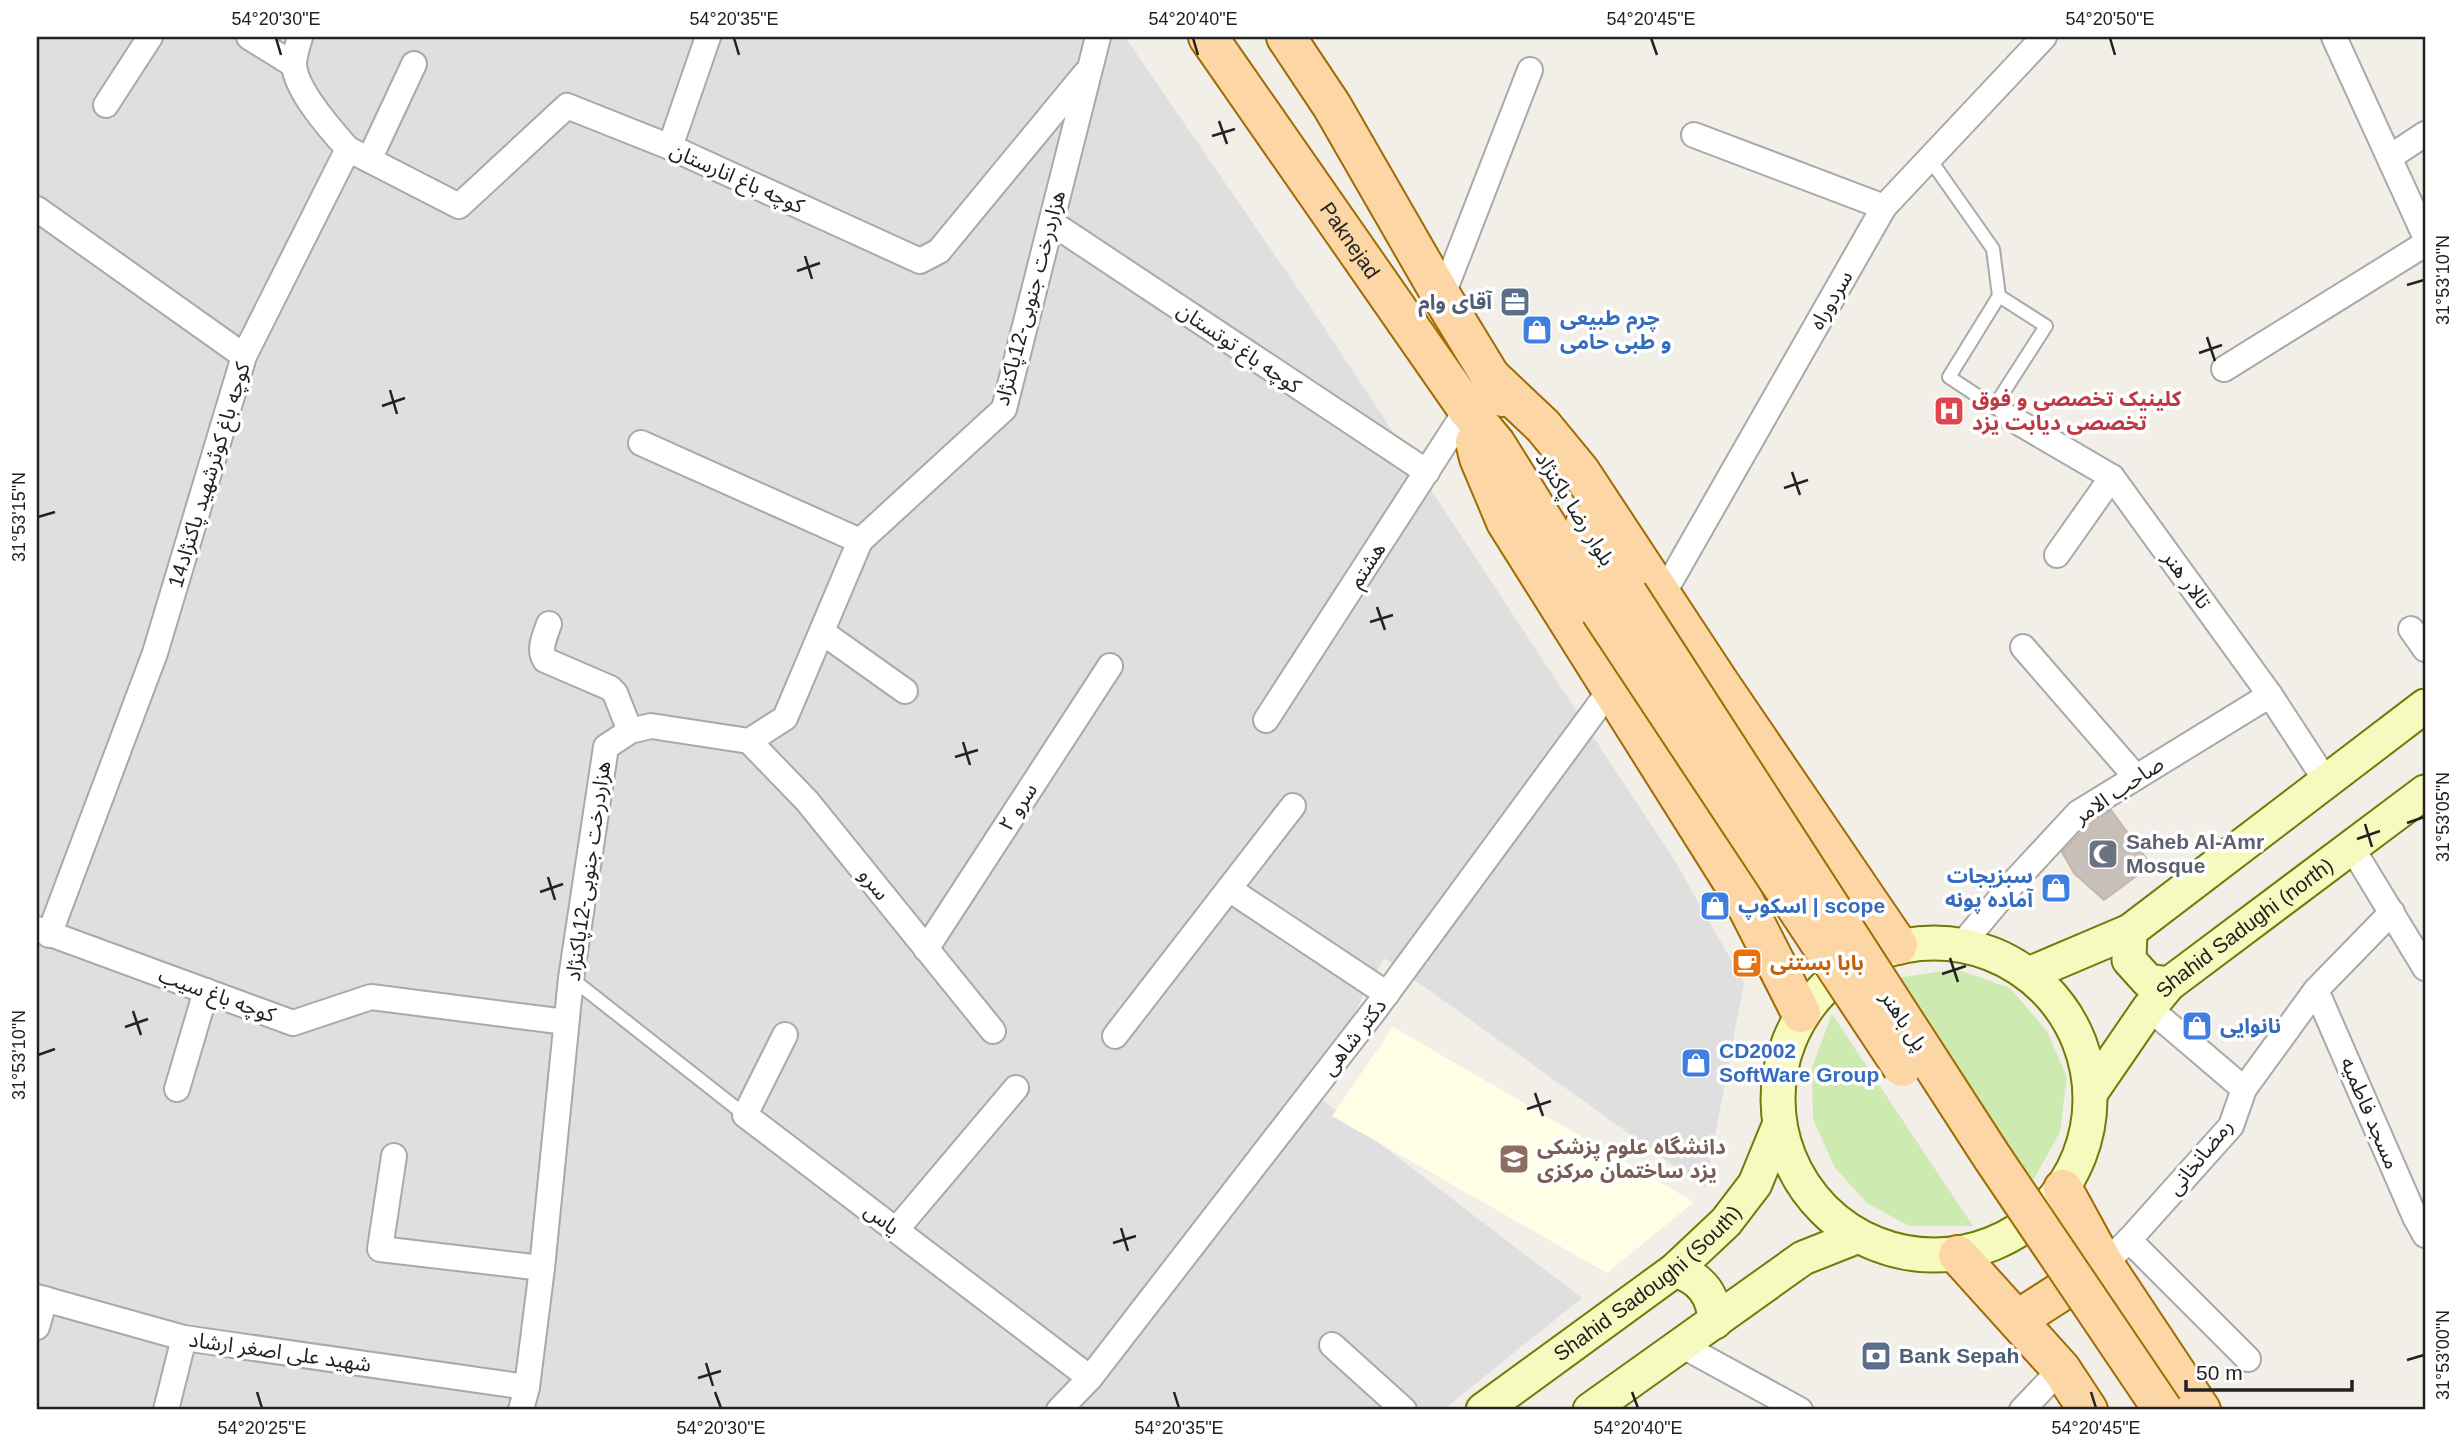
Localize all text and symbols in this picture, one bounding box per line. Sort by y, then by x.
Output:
text: 54°20'30"E [231,9,321,29]
text: 54°20'35"E [689,9,779,29]
text: 54°20'40"E [1148,9,1238,29]
text: 54°20'45"E [1606,9,1696,29]
text: 54°20'50"E [2065,9,2155,29]
street label: کوچه باغ انارستان [665,138,808,221]
street label: هزاردرخت جنوبی-12پاکنژاد [990,188,1071,409]
street label: Paknejad [1316,198,1385,283]
text: 31°53'10"N [2433,235,2453,325]
street label: سردوراه [1805,266,1857,334]
office icon: آقای وام [1498,285,1532,319]
place label: آقای وام [1418,290,1493,318]
street label: کوچه باغ توتستان [1171,298,1306,401]
place label: چرم طبیعی و طبی حامی [1560,306,1671,354]
shop icon: چرم طبیعی و طبی حامی [1520,313,1554,347]
street label: کوچه باغ کوثرشهید پاکنژاد14 [163,359,258,591]
place label: کلینیک تخصصی و فوق تخصصی دیابت یزد [1972,387,2182,435]
hospital icon: کلینیک تخصصی و فوق تخصصی دیابت یزد [1932,394,1966,428]
street label: بلوار رضا پاکنژاد [1530,448,1619,571]
text: 31°53'15"N [9,472,29,562]
street label: هشتم [1343,538,1393,594]
street label: تالار هنر [2157,546,2216,614]
street label: صاحب الامر [2069,751,2168,829]
street label: هزاردرخت جنوبی-12پاکنژاد [561,759,616,983]
text: 31°53'05"N [2433,772,2453,862]
street label: سرو ۲ [994,779,1042,835]
place label: Saheb Al-Amr Mosque [2126,830,2264,877]
mosque icon: Saheb Al-Amr Mosque [2086,837,2120,871]
street label: Shahid Sadughi (north) [2151,853,2337,1002]
street label: سرو [854,863,894,905]
place label: سبزیجات آماده پونه [1945,864,2034,914]
shop icon: سبزیجات آماده پونه [2039,871,2073,905]
shop icon: اسکوپ | scope [1698,889,1732,923]
place label: اسکوپ | scope [1738,894,1885,920]
cafe icon: بابا بستنی [1730,946,1764,980]
place label: بابا بستنی [1770,951,1864,975]
street label: کوچه باغ سیب [154,963,279,1030]
street label: پل باهنر [1874,986,1932,1056]
street label: دکتر شاهی [1317,994,1391,1080]
shop icon: نانوایی [2180,1009,2214,1043]
text: 31°53'10"N [9,1010,29,1100]
place label: نانوایی [2220,1014,2281,1038]
place label: CD2002 SoftWare Group [1719,1039,1879,1086]
shop icon: CD2002 SoftWare Group [1679,1046,1713,1080]
street label: مسجد فاطمیه [2336,1053,2404,1172]
street label: رمضانخانی [2162,1114,2238,1200]
place label: دانشگاه علوم پزشکی یزد ساختمان مرکزی [1537,1135,1726,1183]
school or university icon: دانشگاه علوم پزشکی یزد ساختمان مرکزی [1497,1142,1531,1176]
street label: یاس [860,1198,904,1240]
street label: Shahid Sadoughi (South) [1549,1201,1746,1366]
text: 31°53'00"N [2433,1310,2453,1400]
street label: شهید علی اصغر ارشاد [187,1327,373,1377]
bank icon: Bank Sepah [1859,1339,1893,1373]
place label: Bank Sepah [1899,1344,2019,1367]
scale bar [2186,1349,2352,1393]
text: 50 m [2196,1361,2243,1384]
text: 54°20'25"E [217,1418,307,1438]
text: 54°20'30"E [676,1418,766,1438]
text: 54°20'35"E [1134,1418,1224,1438]
text: 54°20'40"E [1593,1418,1683,1438]
text: 54°20'45"E [2051,1418,2141,1438]

